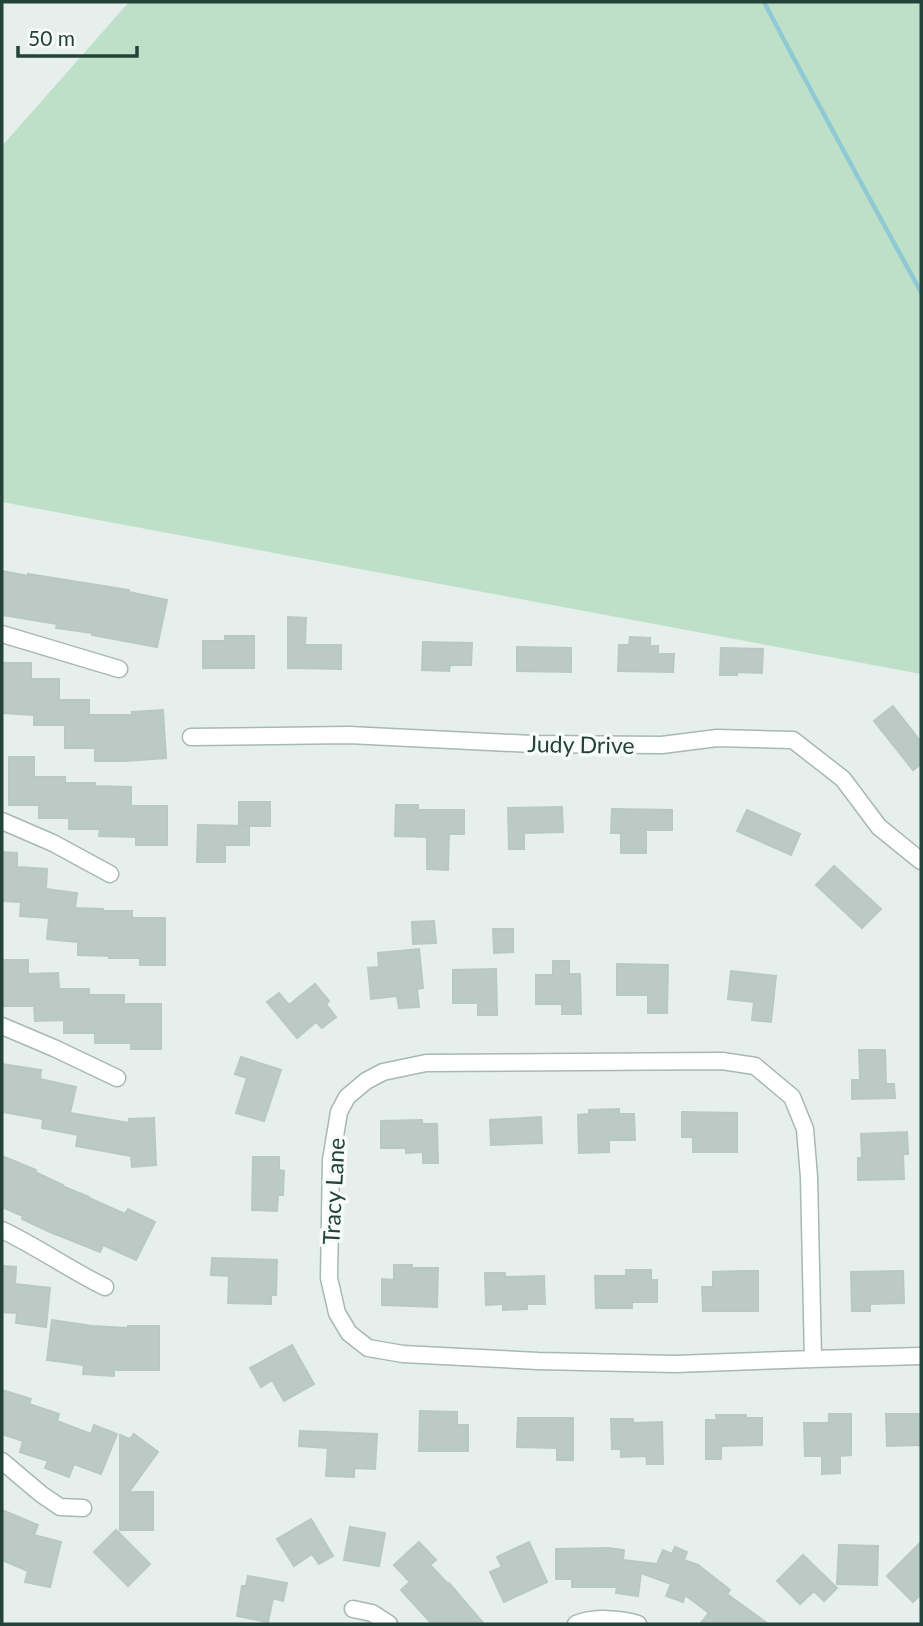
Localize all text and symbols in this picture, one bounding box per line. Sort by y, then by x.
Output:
scale bar [18,14,136,58]
text: 50 m [28,25,75,50]
street label: Judy Drive [527,729,635,759]
street label: Tracy Lane [316,1137,350,1245]

